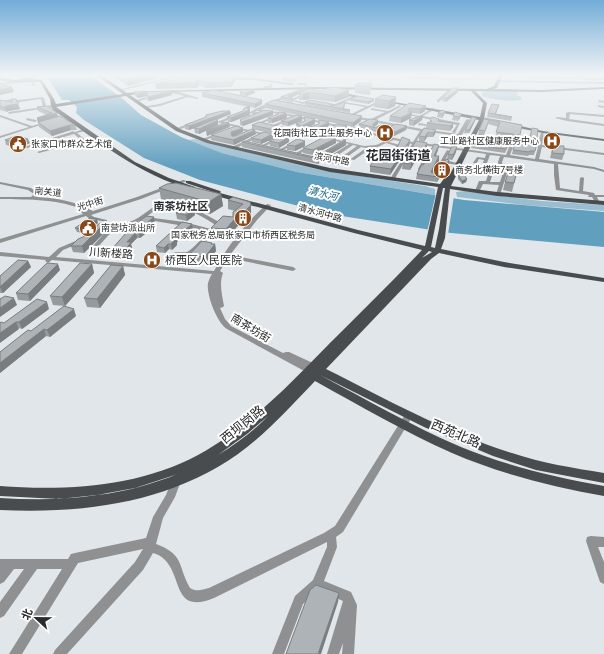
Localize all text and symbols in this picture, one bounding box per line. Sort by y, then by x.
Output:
hospital icon: 花园街社区卫生服务中心 [375,123,395,143]
place label: 花园街社区卫生服务中心 [273,127,372,138]
hospital icon: 工业路社区健康服务中心 [542,131,562,151]
public building icon: 张家口市群众艺术馆 [8,134,28,154]
place label: 工业路社区健康服务中心 [440,135,539,146]
place label: 张家口市群众艺术馆 [31,138,112,149]
district label: 花园街街道 [365,147,431,163]
street label: 滨河中路 [313,150,351,167]
building icon: 商务北横街7号楼 [432,160,452,180]
place label: 商务北横街7号楼 [455,164,523,175]
water label: 清水河 [307,184,341,203]
street label: 南关道 [34,185,62,198]
street label: 光中街 [75,194,104,213]
district label: 南茶坊社区 [154,199,209,212]
street label: 清水河中路 [297,201,343,224]
building icon: 国家税务总局张家口市桥西区税务局 [233,208,253,228]
public building icon: 南营坊派出所 [78,218,98,238]
place label: 南营坊派出所 [101,222,155,233]
place label: 国家税务总局张家口市桥西区税务局 [171,229,315,240]
street label: 川新楼路 [89,244,133,261]
hospital icon: 桥西区人民医院 [142,250,162,270]
place label: 桥西区人民医院 [165,253,242,266]
street label: 南茶坊街 [229,311,273,344]
street label: 西坝岗路 [217,401,267,447]
street label: 西苑北路 [429,415,483,451]
north arrow [16,598,56,638]
text: 北 [18,607,34,622]

